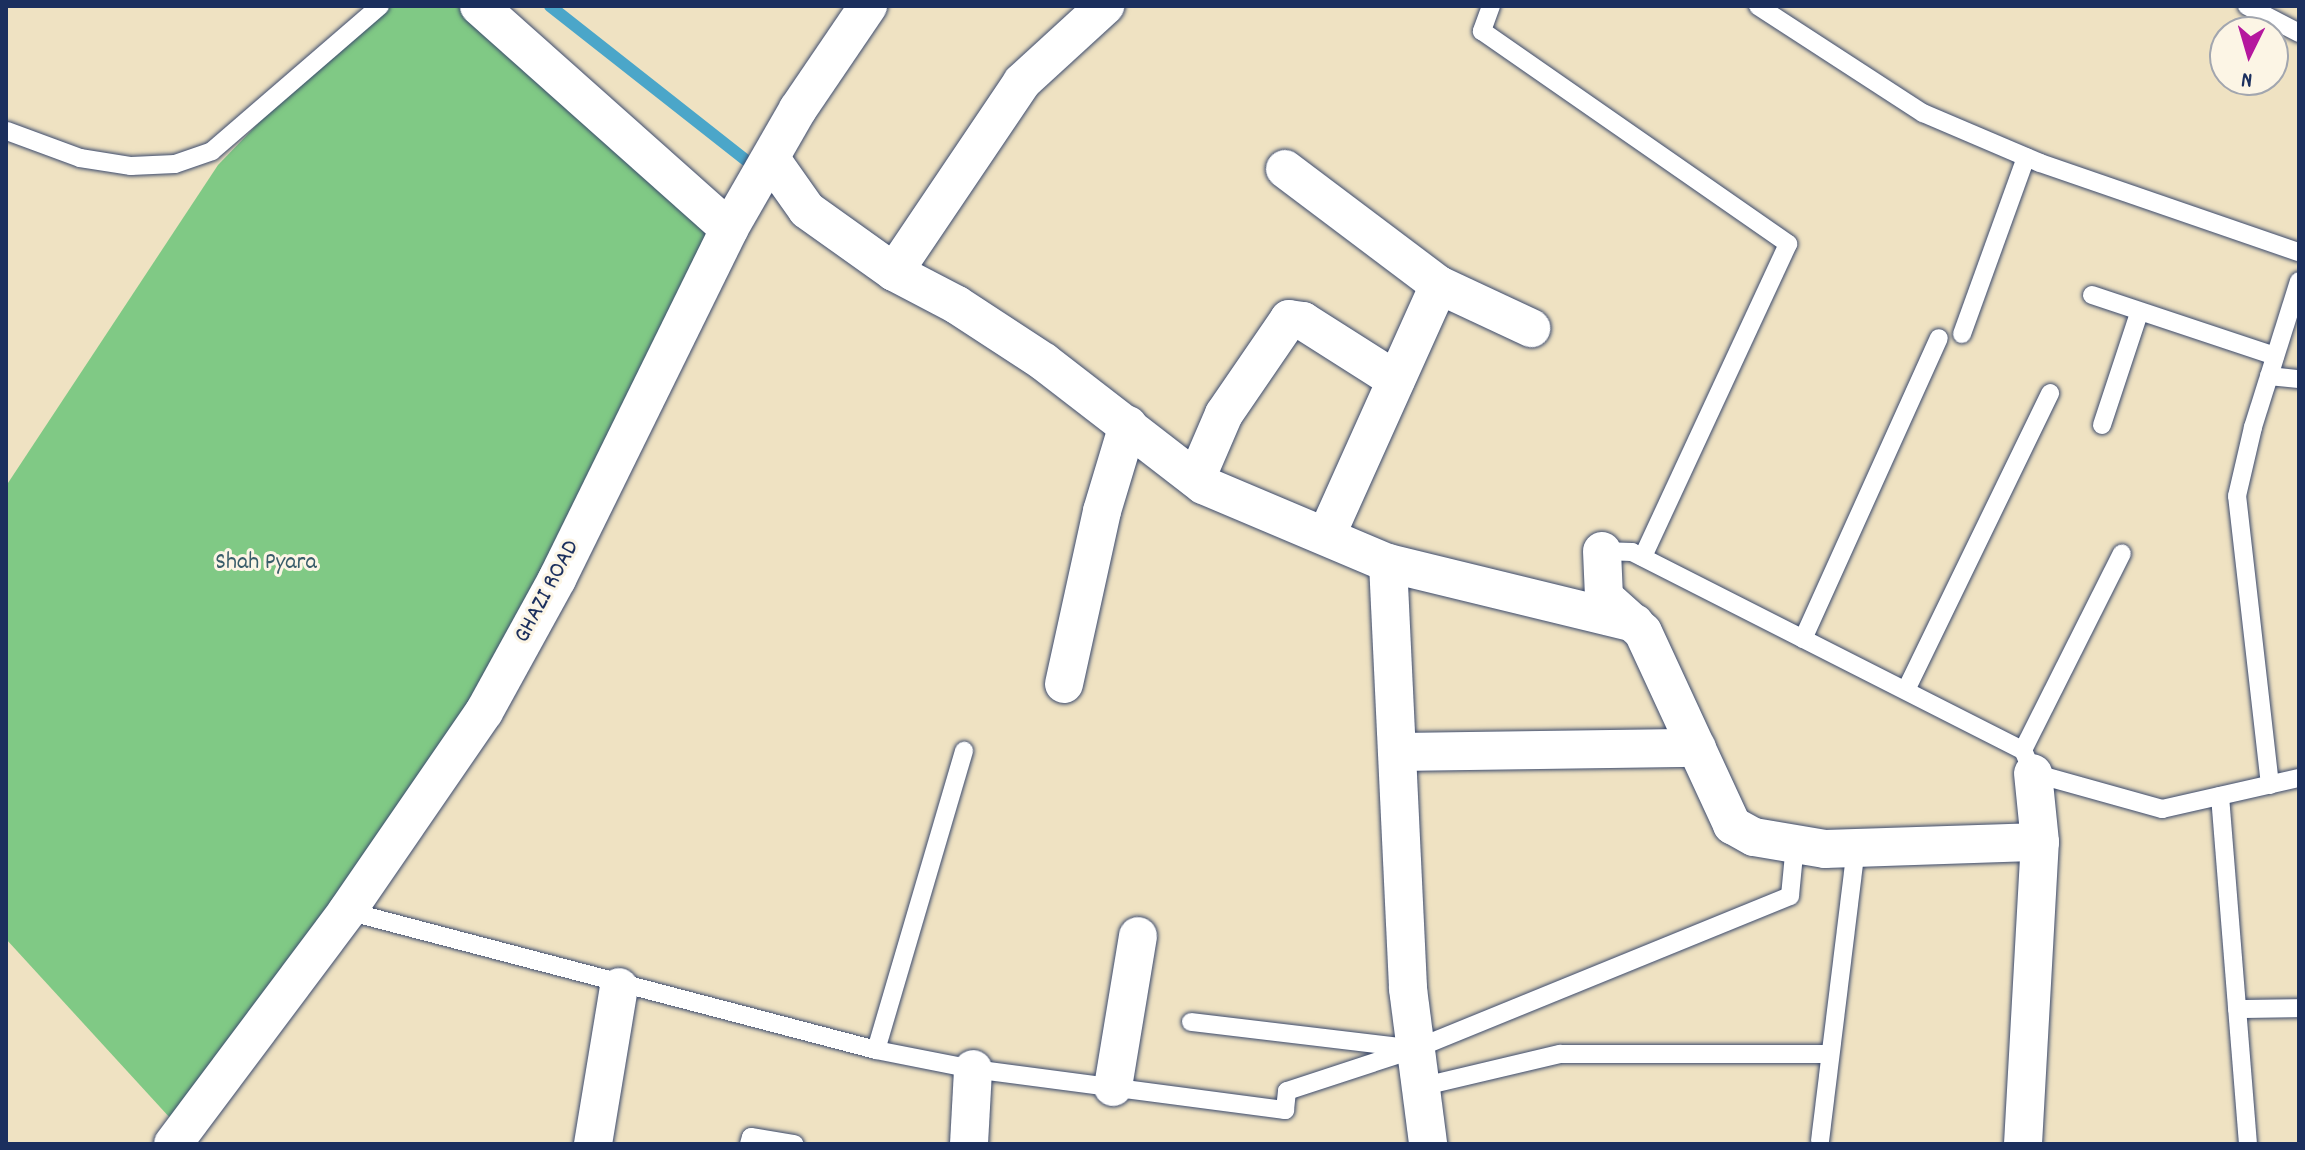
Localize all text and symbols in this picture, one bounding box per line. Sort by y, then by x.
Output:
north arrow [2209,16,2289,96]
text: N [2240,62,2254,94]
street label: GHAZI ROAD [509,536,587,648]
park label: Shah Pyara [215,550,317,578]

